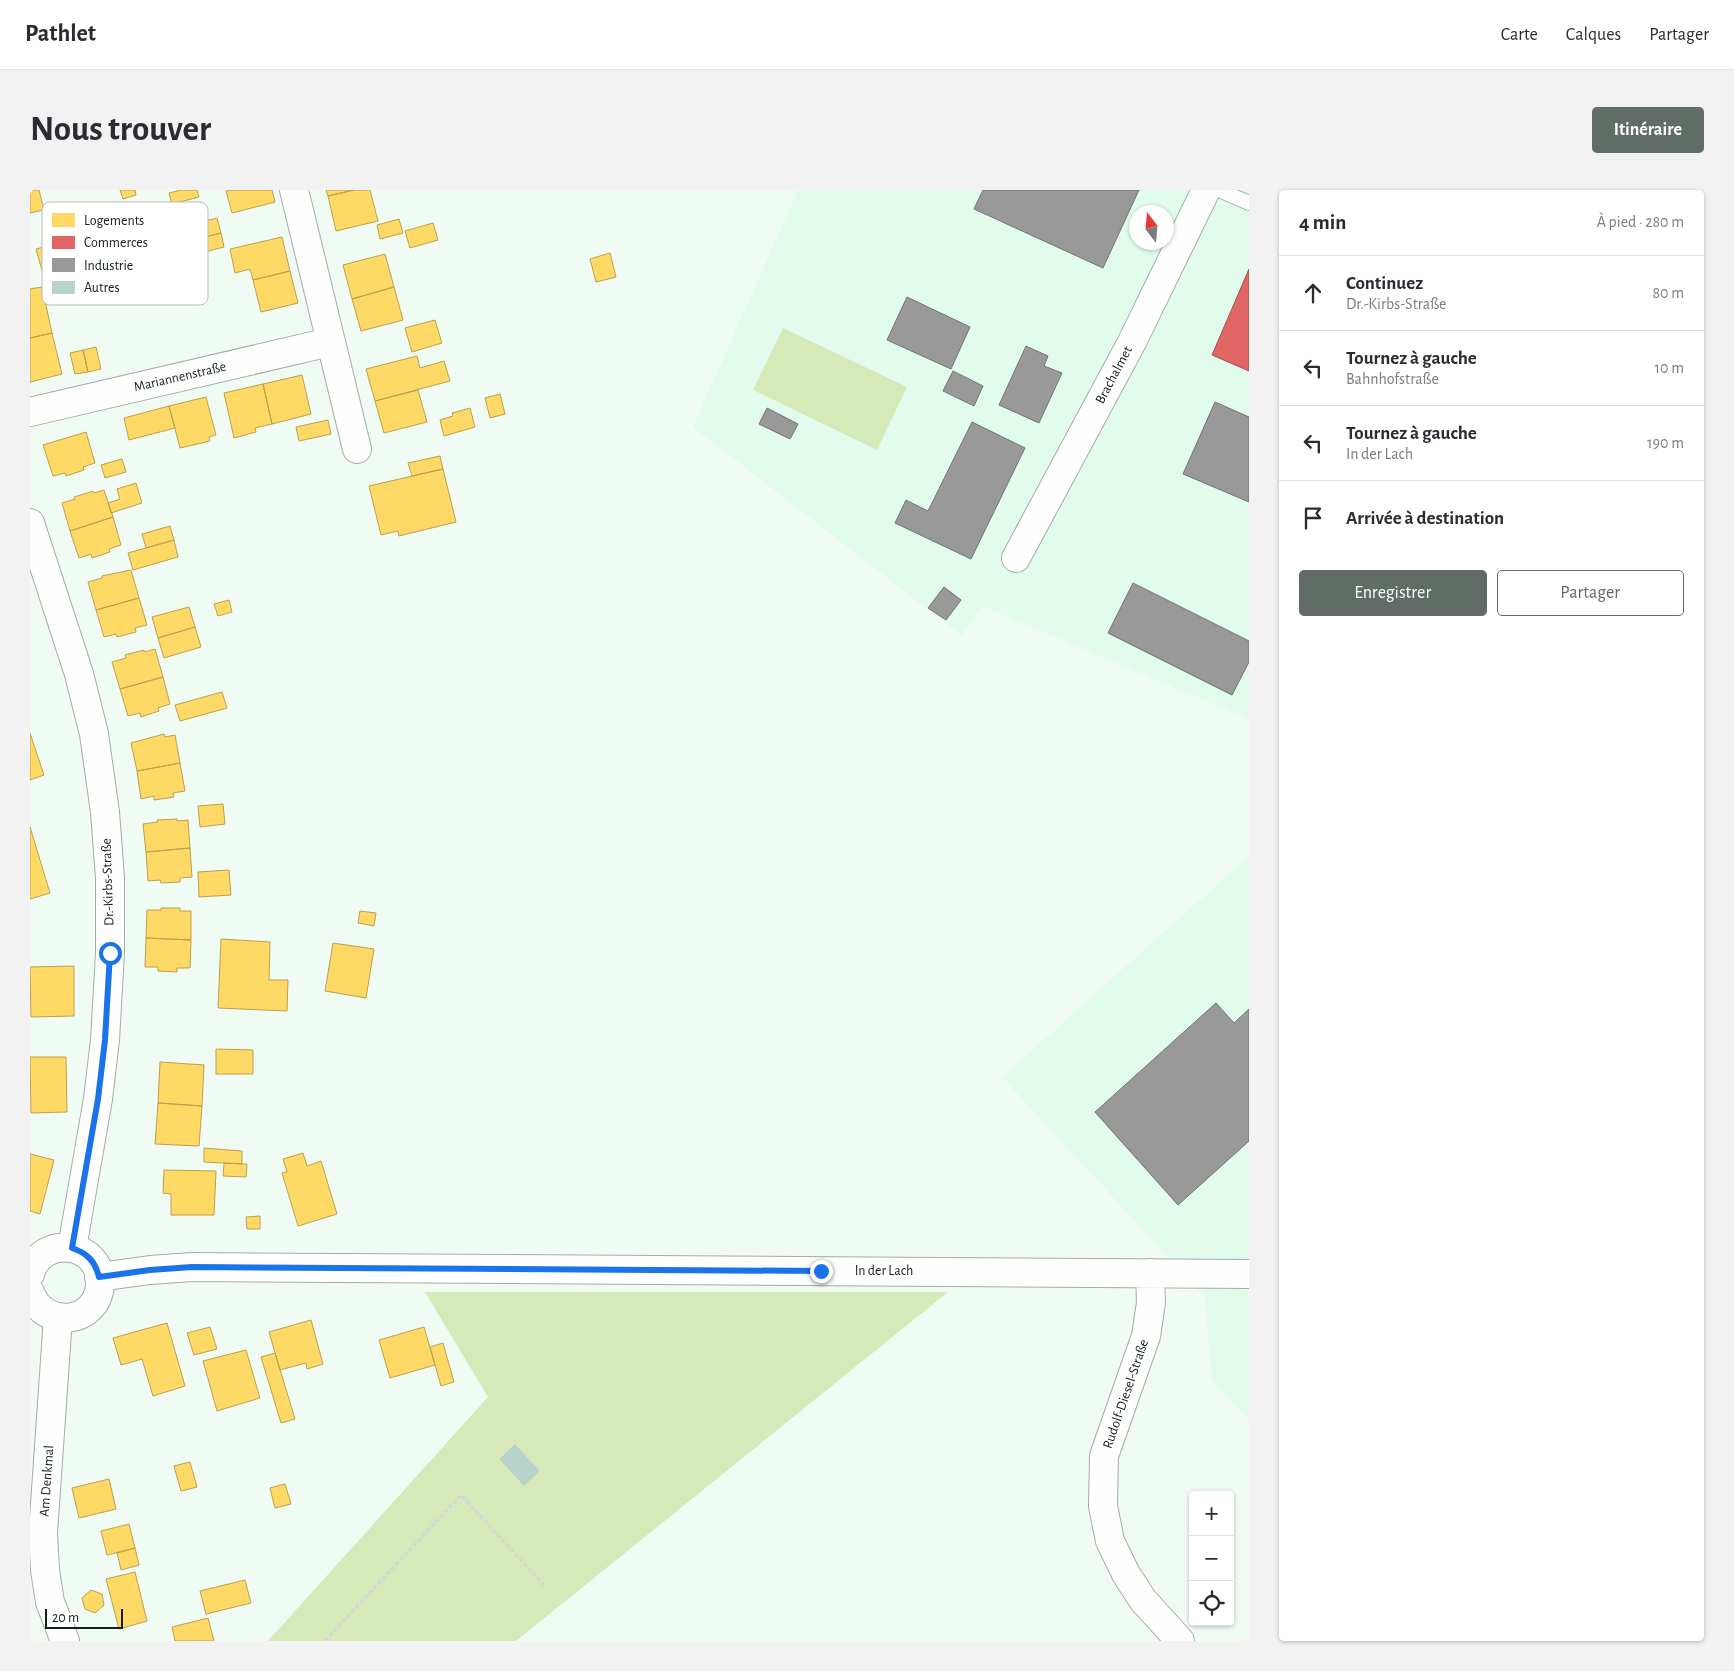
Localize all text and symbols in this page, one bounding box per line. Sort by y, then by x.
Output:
text: Pathlet [25,22,96,46]
text: Carte [1501,26,1538,44]
text: Calques [1566,26,1621,44]
text: Partager [1649,26,1709,44]
button: Itinéraire [1592,107,1704,153]
text: Nous trouver [30,112,211,147]
legend [42,202,208,305]
north arrow [1129,205,1174,250]
text: 4 min [1299,212,1346,233]
text: Logements [84,214,144,228]
text: À pied · 280 m [1597,214,1684,230]
text: Commerces [84,236,148,250]
text: Industrie [84,259,133,273]
text: Continuez [1346,274,1423,293]
icon: ahead [1299,279,1327,307]
text: Autres [84,281,120,295]
text: 80 m [1653,285,1684,301]
text: Dr.-Kirbs-Straße [1346,296,1446,312]
street label: Brachalmet [1093,343,1135,406]
text: Tournez à gauche [1346,349,1477,368]
icon: left [1299,354,1327,382]
street label: Mariannenstraße [133,360,227,394]
text: 10 m [1655,360,1684,376]
text: Bahnhofstraße [1346,371,1439,387]
text: Tournez à gauche [1346,424,1477,443]
icon: left [1299,429,1327,457]
text: 190 m [1647,435,1684,451]
text: In der Lach [1346,446,1413,462]
icon: arrive [1299,504,1327,532]
text: Arrivée à destination [1346,509,1504,528]
button: Enregistrer [1299,570,1487,616]
button: Partager [1497,570,1684,616]
street label: Dr.-Kirbs-Straße [99,838,117,926]
route start [99,942,122,965]
route end [810,1260,833,1283]
street label: In der Lach [855,1264,913,1278]
street label: Rudolf-Diesel-Straße [1101,1337,1151,1451]
street label: Am Denkmal [38,1445,56,1517]
map controls [1189,1491,1234,1626]
button: + [1189,1491,1234,1536]
button: − [1189,1536,1234,1581]
button: locate [1189,1581,1234,1626]
scale bar [45,1606,122,1629]
text: 20 m [52,1611,79,1625]

